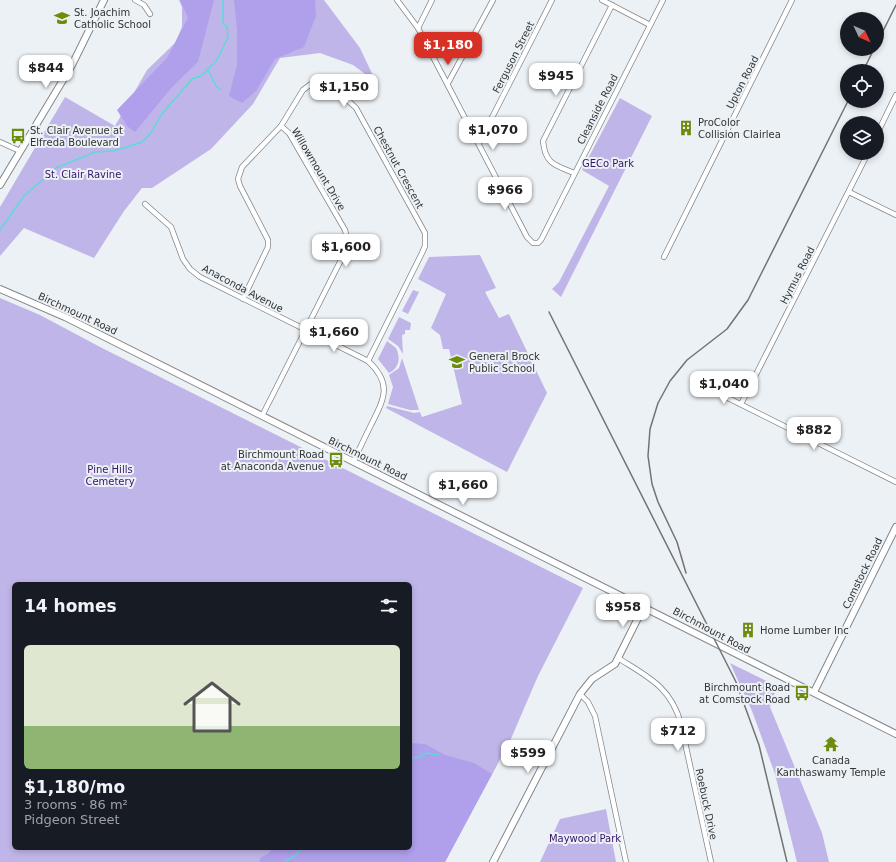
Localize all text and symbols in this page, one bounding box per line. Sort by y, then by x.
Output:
place label: St. Joachim Catholic School [74,7,151,30]
school or university icon: St. Joachim Catholic School [53,9,71,27]
north arrow [840,12,884,56]
map controls [840,12,884,160]
street label: Ferguson Street [491,19,536,95]
pin: $1,180 [415,32,481,66]
text: $1,180 [423,37,473,52]
street label: Upton Road [724,54,761,111]
pin: $844 [22,55,70,89]
text: $844 [28,60,64,75]
pin: $945 [532,63,580,97]
button: locate [840,64,884,108]
text: $945 [538,68,574,83]
street label: Cleanside Road [575,72,620,146]
pin: $1,150 [311,74,377,108]
text: $1,150 [319,79,369,94]
button: layers [840,116,884,160]
pin: $1,070 [460,117,526,151]
place label: ProColor Collision Clairlea [698,117,781,140]
building icon: ProColor Collision Clairlea [677,119,695,137]
text: $1,070 [468,122,518,137]
street label: Chestnut Crescent [371,124,426,210]
place label: St. Clair Avenue at Elfreda Boulevard [30,125,123,148]
street label: Willowmount Drive [289,126,348,213]
bus stop icon: St. Clair Avenue at Elfreda Boulevard [9,127,27,145]
park label: GECo Park [582,158,634,169]
park label: St. Clair Ravine [45,169,121,180]
pin: $966 [481,177,529,211]
text: $966 [487,182,523,197]
pin: $1,600 [313,234,379,268]
text: $1,600 [321,239,371,254]
street label: Hymus Road [778,245,817,306]
street label: Anaconda Avenue [200,262,285,314]
street label: Birchmount Road [36,290,119,337]
pin: $1,660 [301,319,367,353]
text: $1,660 [309,324,359,339]
place label: General Brock Public School [469,351,540,374]
school or university icon: General Brock Public School [448,353,466,371]
pin: $1,040 [691,371,757,405]
text: $1,040 [699,376,749,391]
pin: $882 [790,417,838,451]
text: $882 [796,422,832,437]
street label: Birchmount Road [327,435,409,482]
place label: Birchmount Road at Anaconda Avenue [221,449,324,472]
bus stop icon: Birchmount Road at Anaconda Avenue [327,451,345,469]
park label: Pine Hills Cemetery [85,464,135,487]
pin: $1,660 [430,472,496,506]
text: $1,660 [438,477,488,492]
street label: Comstock Road [840,536,884,611]
pin: $958 [599,594,647,628]
icon: filters [378,595,400,617]
text: 14 homes [24,596,117,616]
text: $958 [605,599,641,614]
street label: Birchmount Road [671,605,752,656]
building icon: Home Lumber Inc [739,621,757,639]
place label: Home Lumber Inc [760,625,849,636]
icon: home [176,671,248,743]
place label: Birchmount Road at Comstock Road [699,682,790,705]
bus stop icon: Birchmount Road at Comstock Road [793,684,811,702]
pin: $712 [654,718,702,752]
text: $712 [660,723,696,738]
temple icon: Canada Kanthaswamy Temple [822,735,840,753]
pin: $599 [504,740,552,774]
text: $599 [510,745,546,760]
place label: Canada Kanthaswamy Temple [776,755,886,778]
street label: Roebuck Drive [694,767,719,841]
text: $1,180/mo [24,777,125,797]
text: 3 rooms · 86 m² [24,797,128,812]
text: Pidgeon Street [24,812,120,827]
park label: Maywood Park [549,833,621,844]

